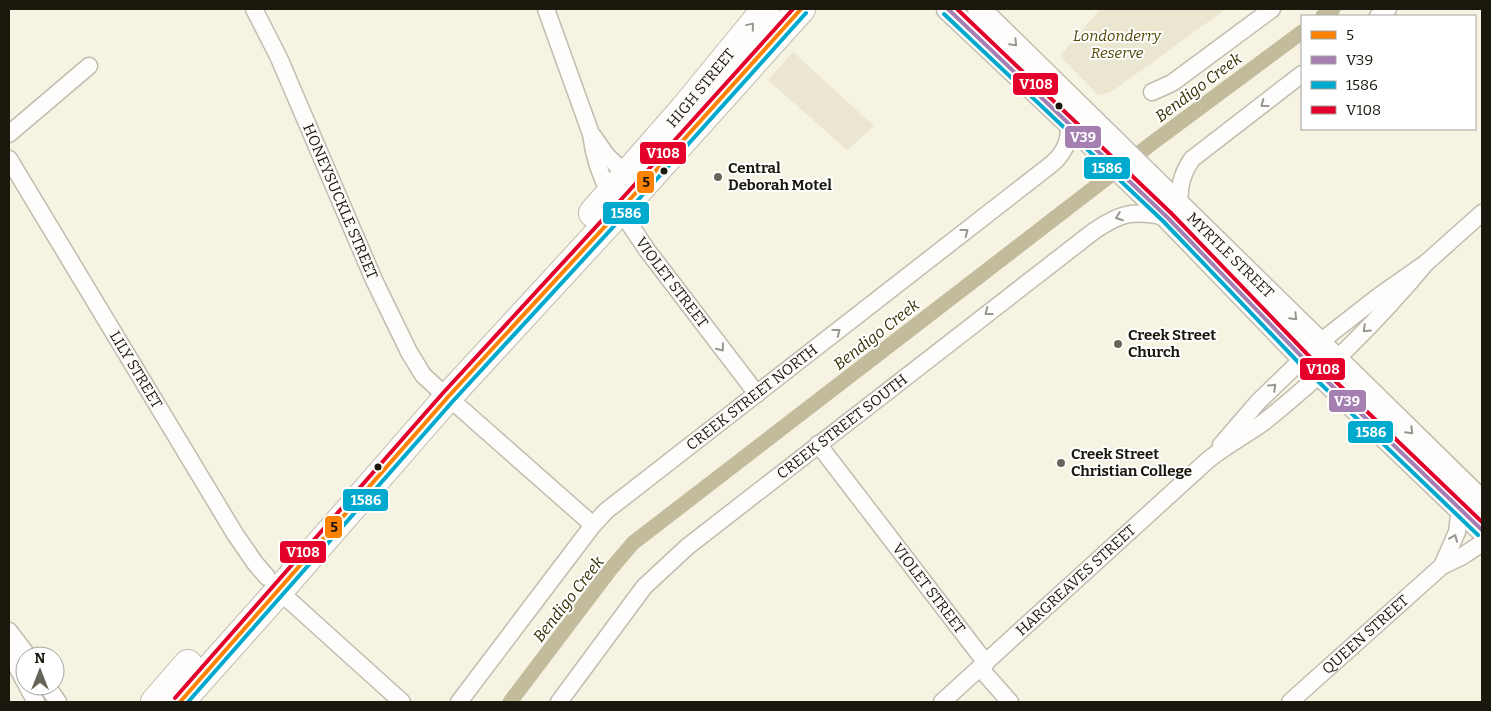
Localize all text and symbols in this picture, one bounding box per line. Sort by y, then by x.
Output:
legend [1301,15,1476,130]
one-way arrow [745,23,754,32]
text: 5 [1346,26,1354,44]
park label: Londonderry Reserve [1073,27,1162,62]
one-way arrow [1008,37,1017,46]
street label: HIGH STREET [663,45,739,131]
water label: Bendigo Creek [1151,49,1245,126]
text: V39 [1346,51,1373,69]
line badge: V108 [1012,72,1059,96]
text: V108 [1019,76,1053,93]
text: 1586 [1346,76,1378,94]
one-way arrow [1260,98,1269,107]
unlabelled marker [1054,101,1064,111]
text: V108 [1346,101,1381,119]
street label: HONEYSUCKLE STREET [299,121,382,282]
line badge: V39 [1064,125,1102,149]
text: V39 [1070,129,1096,146]
line badge: V108 [639,141,687,165]
text: V108 [646,145,680,162]
line badge: 1586 [1083,156,1131,180]
place label: Central Deborah Motel [728,159,832,194]
text: 1586 [1092,160,1122,177]
unlabelled marker [659,166,669,176]
line badge: 5 [636,170,655,194]
marker: Central Deborah Motel [712,171,724,183]
text: 5 [642,174,650,191]
line badge: 1586 [602,201,650,225]
text: 1586 [611,205,641,222]
street label: MYRTLE STREET [1183,209,1278,302]
one-way arrow [1115,211,1124,221]
one-way arrow [959,228,968,237]
street label: VIOLET STREET [632,234,712,331]
water label: Bendigo Creek [830,295,923,374]
one-way arrow [985,307,994,315]
one-way arrow [1288,311,1297,320]
one-way arrow [1363,323,1372,332]
place label: Creek Street Church [1128,326,1216,361]
street label: LILY STREET [106,328,166,412]
one-way arrow [831,329,840,337]
marker: Creek Street Church [1112,338,1124,350]
street label: CREEK STREET NORTH [683,341,821,454]
one-way arrow [716,342,724,351]
line badge: V108 [1299,357,1346,381]
text: V108 [1306,361,1340,378]
street label: CREEK STREET SOUTH [773,370,911,483]
one-way arrow [1267,384,1276,393]
line badge: V39 [1328,389,1367,413]
text: V39 [1334,393,1360,410]
line badge: 1586 [1347,420,1394,444]
text: 1586 [1356,424,1386,441]
one-way arrow [1404,425,1413,434]
place label: Creek Street Christian College [1071,445,1192,480]
marker: Creek Street Christian College [1055,457,1067,469]
unlabelled marker [373,462,383,472]
line badge: 1586 [342,488,389,512]
text: 1586 [351,492,381,509]
line badge: 5 [324,515,343,539]
text: 5 [330,519,338,536]
street label: HARGREAVES STREET [1012,521,1140,639]
one-way arrow [1448,534,1458,543]
line badge: V108 [279,540,327,564]
street label: VIOLET STREET [888,540,969,637]
text: V108 [286,544,320,561]
water label: Bendigo Creek [529,553,608,646]
street label: QUEEN STREET [1318,591,1412,678]
north arrow [15,646,65,696]
text: N [35,650,46,667]

